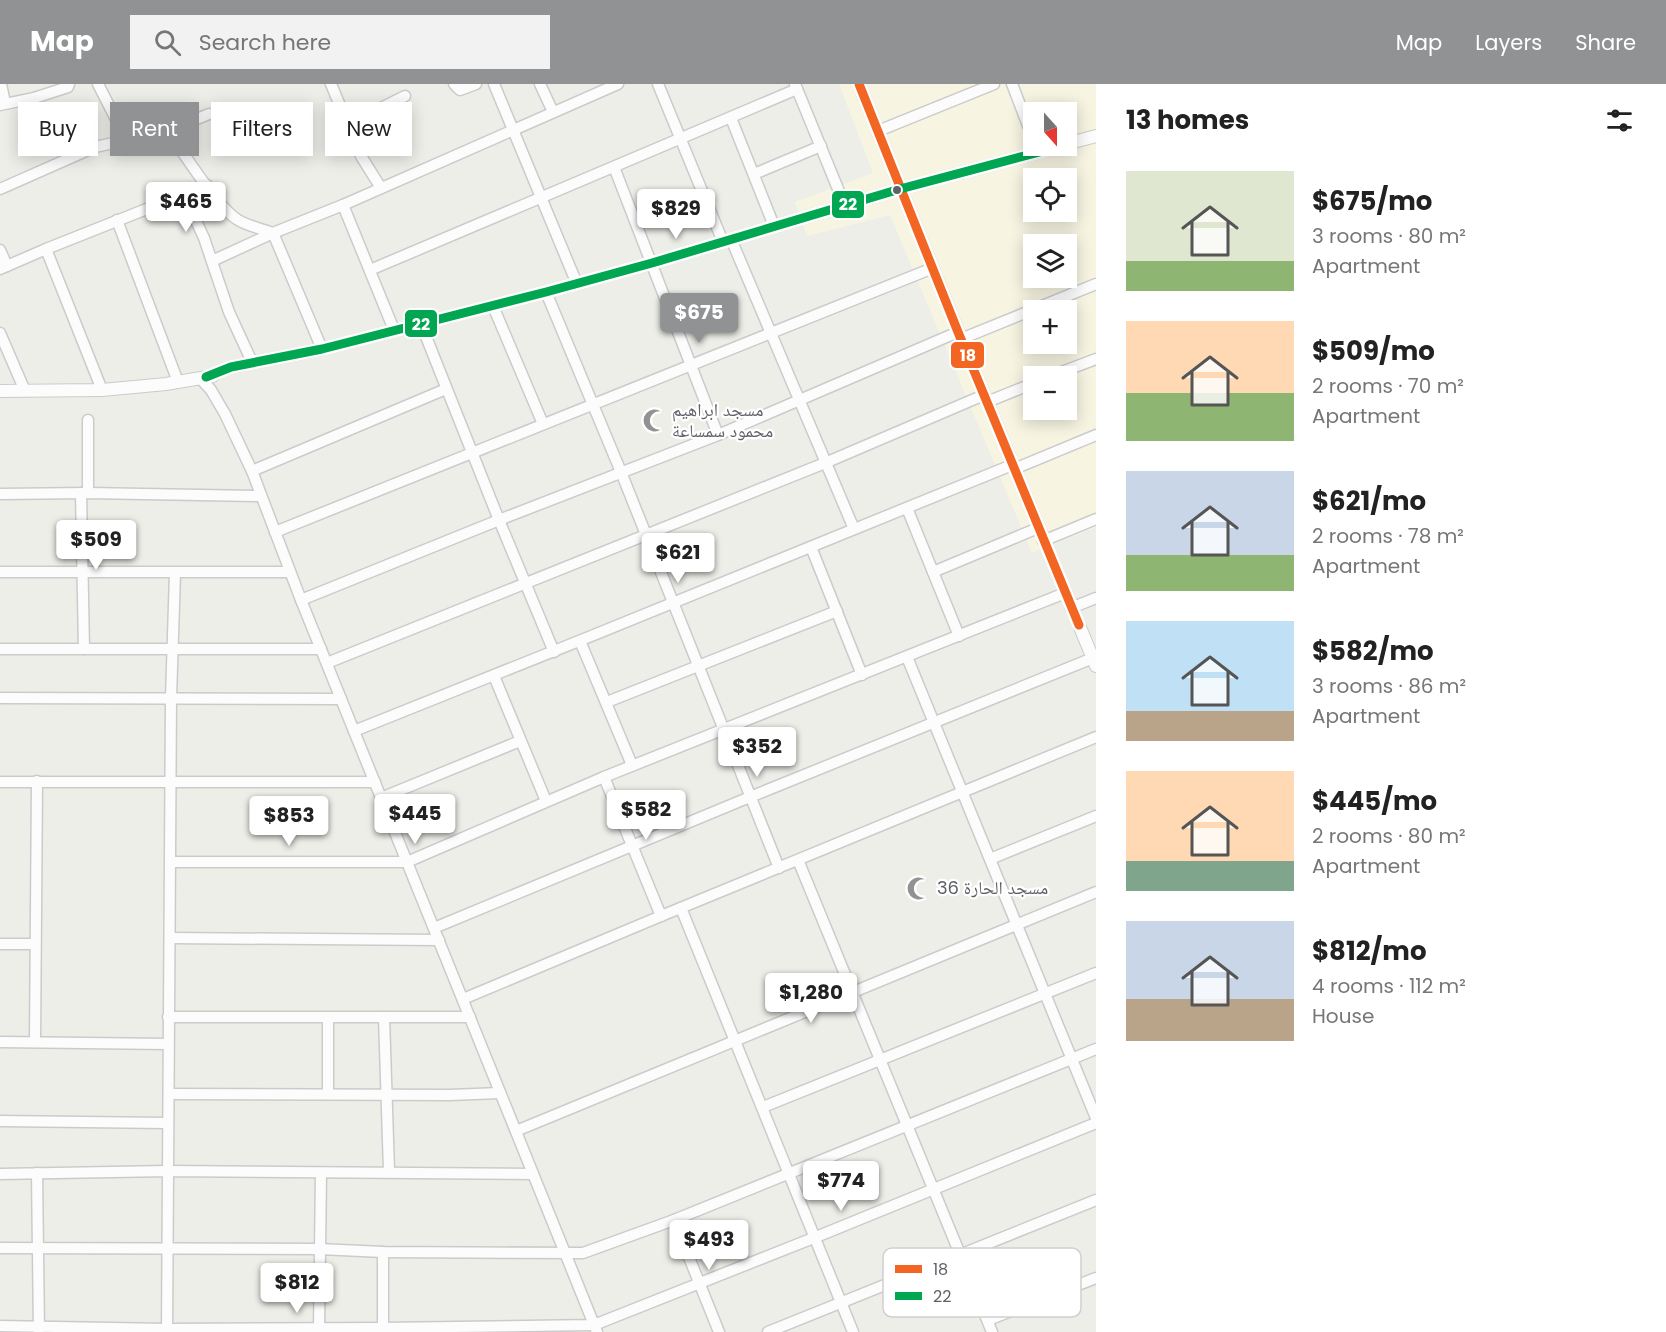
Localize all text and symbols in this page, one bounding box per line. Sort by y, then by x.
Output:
search box [130,15,550,69]
text: Map [30,22,94,61]
icon: search [151,26,184,59]
text: Search here [199,27,331,58]
text: Map [1396,28,1442,57]
text: Layers [1475,28,1542,57]
text: Share [1575,28,1636,57]
chip: Buy [18,102,98,156]
chip: Rent [110,102,199,156]
chip: Filters [211,102,313,156]
chip: New [325,102,412,156]
north arrow [1023,102,1077,156]
map controls [1023,102,1077,420]
text: 13 homes [1126,102,1249,138]
icon: filters [1603,104,1636,137]
button: locate [1023,168,1077,222]
pin: $465 [150,182,222,233]
text: $675/mo [1312,183,1432,219]
unlabelled marker [891,184,903,196]
text: $465 [160,187,212,215]
pin: $829 [640,189,712,240]
line badge: 22 [831,190,865,219]
text: 22 [839,193,857,216]
text: $829 [651,194,701,222]
icon: home [1174,195,1246,267]
text: 3 rooms · 80 m² [1312,222,1466,250]
button: layers [1023,234,1077,288]
text: Apartment [1312,252,1420,280]
pin: $675 [663,293,735,344]
text: $675 [674,298,724,326]
button: + [1023,300,1077,354]
line badge: 22 [404,309,438,338]
text: 22 [412,313,430,336]
text: $509/mo [1312,333,1435,369]
line badge: 18 [950,341,985,369]
text: 18 [960,344,976,367]
icon: home [1174,345,1246,417]
button: − [1023,366,1077,420]
text: 2 rooms · 70 m² [1312,372,1464,400]
place label: مسجد ابراهيم محمود سمساعة [672,397,773,443]
text: Apartment [1312,402,1420,430]
mosque icon: مسجد ابراهيم محمود سمساعة [641,407,667,433]
text: $621/mo [1312,483,1426,519]
icon: home [1174,495,1246,567]
pin: $509 [60,520,132,571]
text: 2 rooms · 78 m² [1312,522,1464,550]
text: $509 [70,525,122,553]
pin: $621 [642,533,714,584]
text: $621 [656,538,700,566]
text: Apartment [1312,552,1420,580]
text: $582/mo [1312,633,1434,669]
icon: home [1174,645,1246,717]
text: 3 rooms · 86 m² [1312,672,1466,700]
text: Apartment [1312,702,1420,730]
pin: $352 [721,727,793,778]
text: $352 [732,732,782,760]
text: $445/mo [1312,783,1437,819]
pin: $582 [610,790,682,841]
pin: $445 [379,794,451,845]
text: $582 [621,795,671,823]
icon: home [1174,795,1246,867]
pin: $853 [253,796,325,847]
text: $445 [388,799,442,827]
text: $853 [263,801,315,829]
text: 2 rooms · 80 m² [1312,822,1466,850]
text: Apartment [1312,852,1420,880]
mosque icon: مسجد الحارة 36 [906,875,932,901]
place label: مسجد الحارة 36 [937,875,1048,900]
text: $812/mo [1312,933,1426,969]
icon: home [1174,945,1246,1017]
text: 4 rooms · 112 m² [1312,972,1466,1000]
pin: $1,280 [762,973,860,1024]
text: $1,280 [779,978,843,1006]
text: House [1312,1002,1374,1030]
pin: $774 [805,1161,877,1212]
text: $774 [817,1166,865,1194]
pin: $493 [673,1220,745,1271]
text: $493 [683,1225,735,1253]
legend [883,1248,1081,1317]
text: 18 [933,1258,948,1281]
pin: $812 [261,1263,333,1314]
text: $812 [274,1268,320,1296]
text: 22 [933,1285,951,1308]

